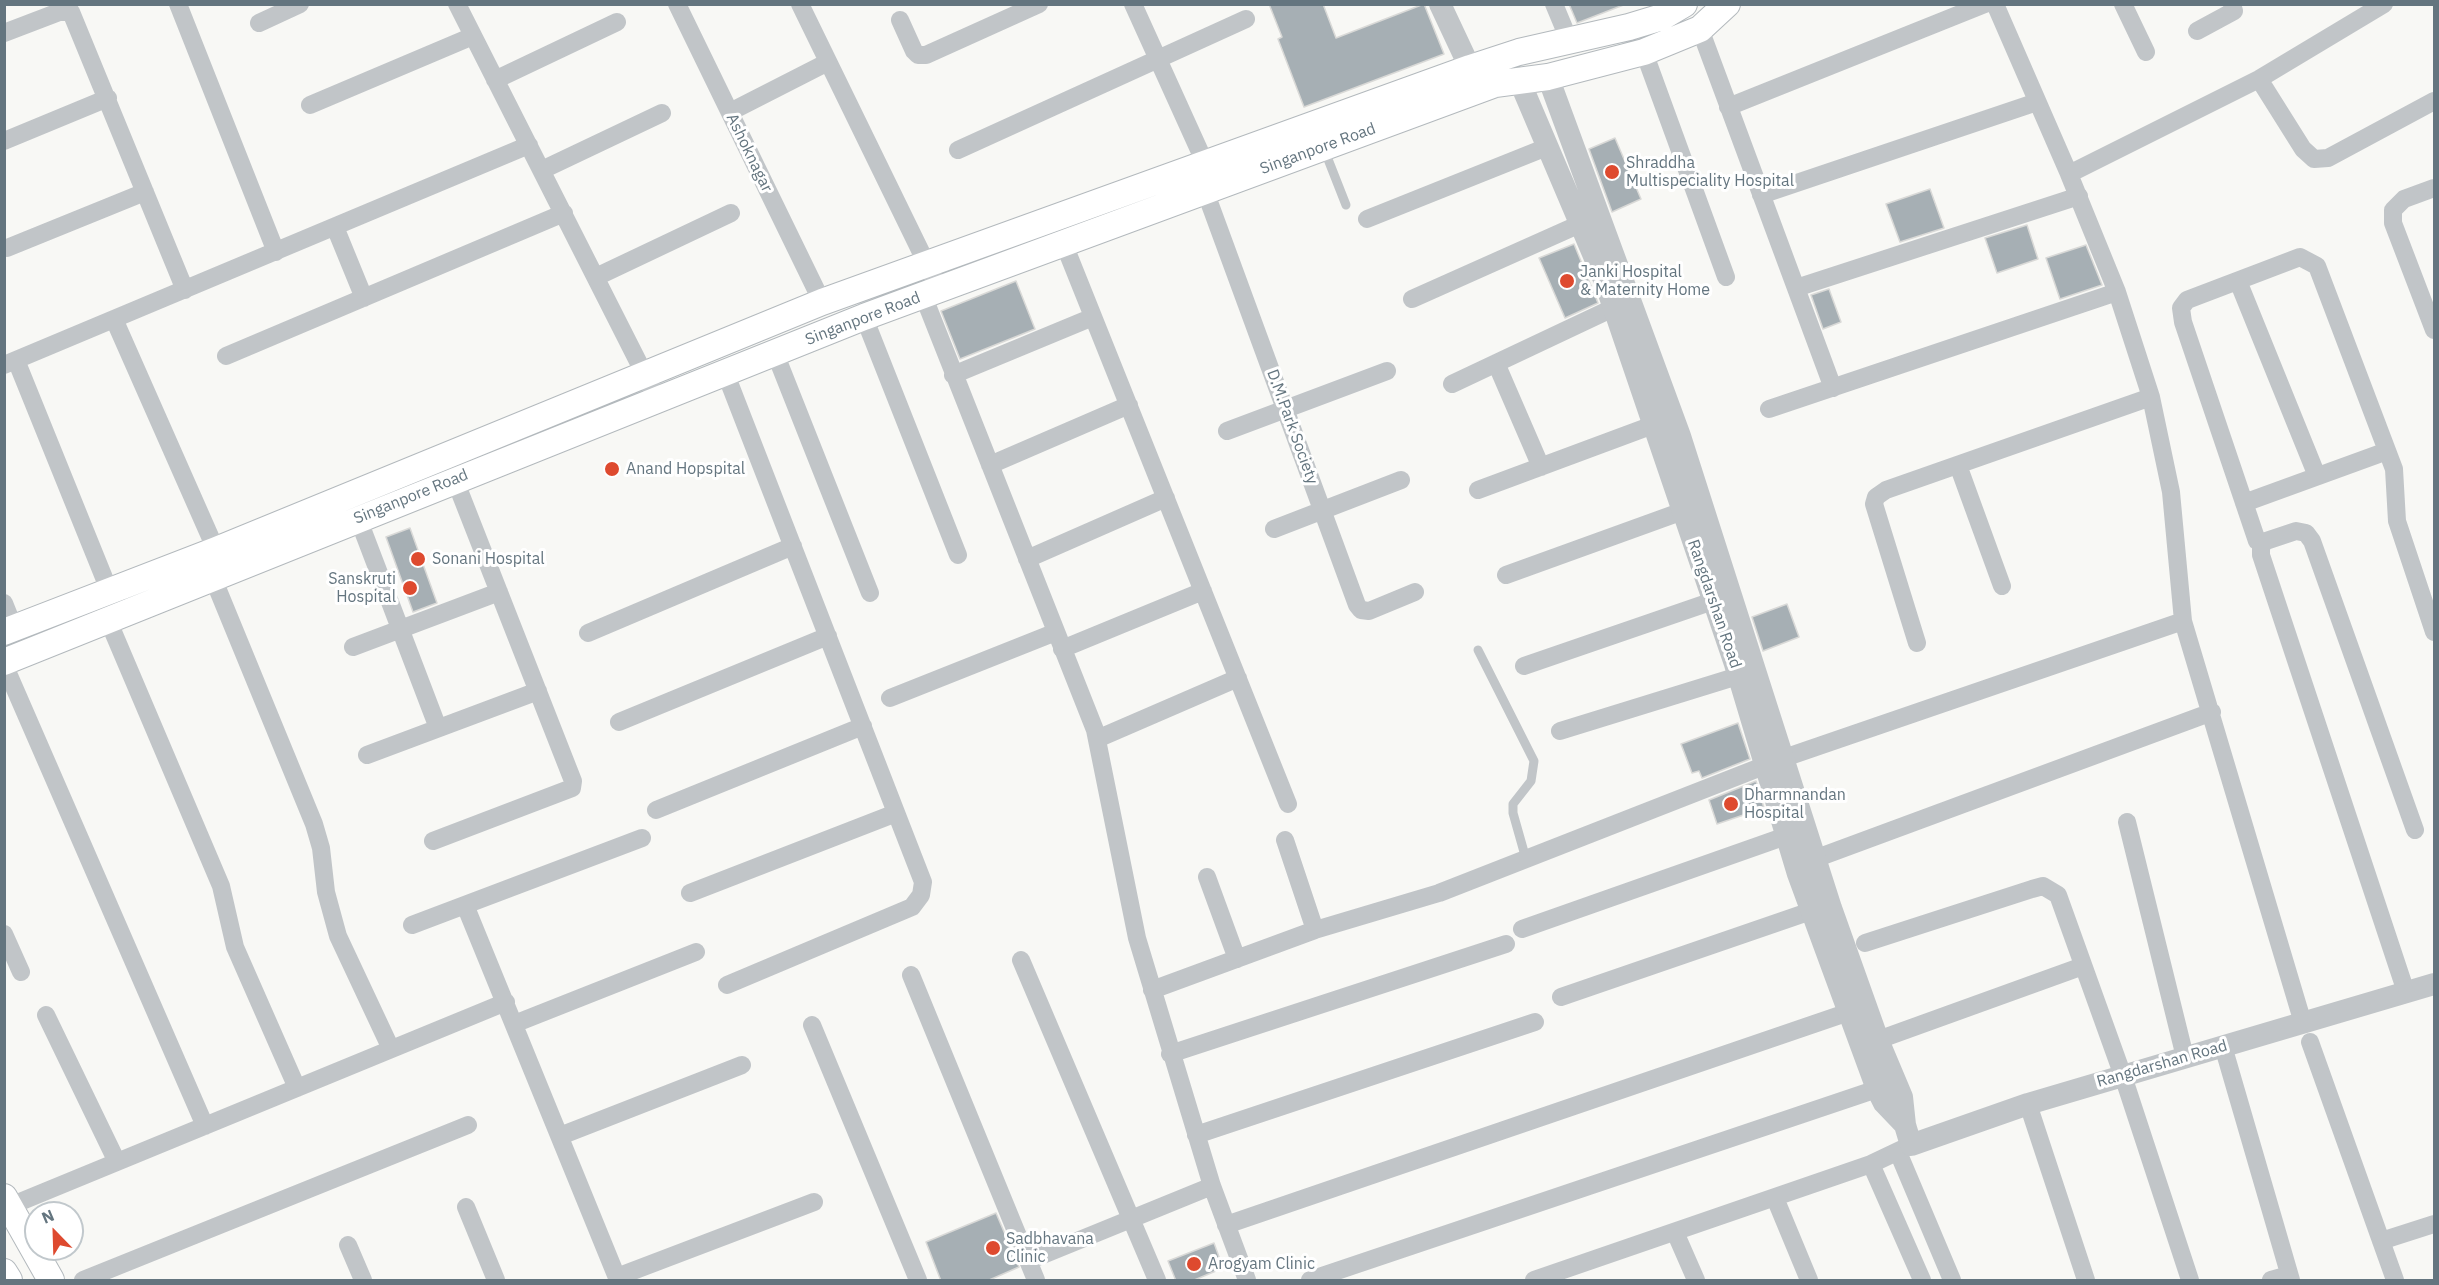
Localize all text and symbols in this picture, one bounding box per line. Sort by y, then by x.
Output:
street label: Ashoknagar [722,111,776,195]
street label: Singanpore Road [1257,119,1379,179]
place label: Shraddha Multispeciality Hospital [1626,153,1794,191]
marker: Shraddha Multispeciality Hospital [1603,163,1621,181]
place label: Janki Hospital & Maternity Home [1580,262,1710,300]
marker: Janki Hospital & Maternity Home [1558,272,1576,290]
street label: Singanpore Road [803,288,923,350]
street label: D.M.Park Society [1262,367,1322,487]
place label: Anand Hopspital [626,459,745,479]
marker: Anand Hopspital [603,460,621,478]
street label: Singanpore Road [351,465,471,529]
street label: Rangdarshan Road [1683,537,1745,671]
place label: Sonani Hospital [432,549,545,569]
marker: Sonani Hospital [409,550,427,568]
place label: Sanskruti Hospital [328,569,396,607]
marker: Sanskruti Hospital [401,579,419,597]
place label: Dharmnandan Hospital [1744,785,1846,823]
marker: Dharmnandan Hospital [1722,795,1740,813]
street label: Rangdarshan Road [2095,1036,2229,1092]
north arrow [24,1201,84,1261]
text: N [39,1205,57,1228]
place label: Sadbhavana Clinic [1006,1229,1094,1267]
marker: Sadbhavana Clinic [984,1239,1002,1257]
place label: Arogyam Clinic [1208,1254,1315,1274]
marker: Arogyam Clinic [1185,1255,1203,1273]

